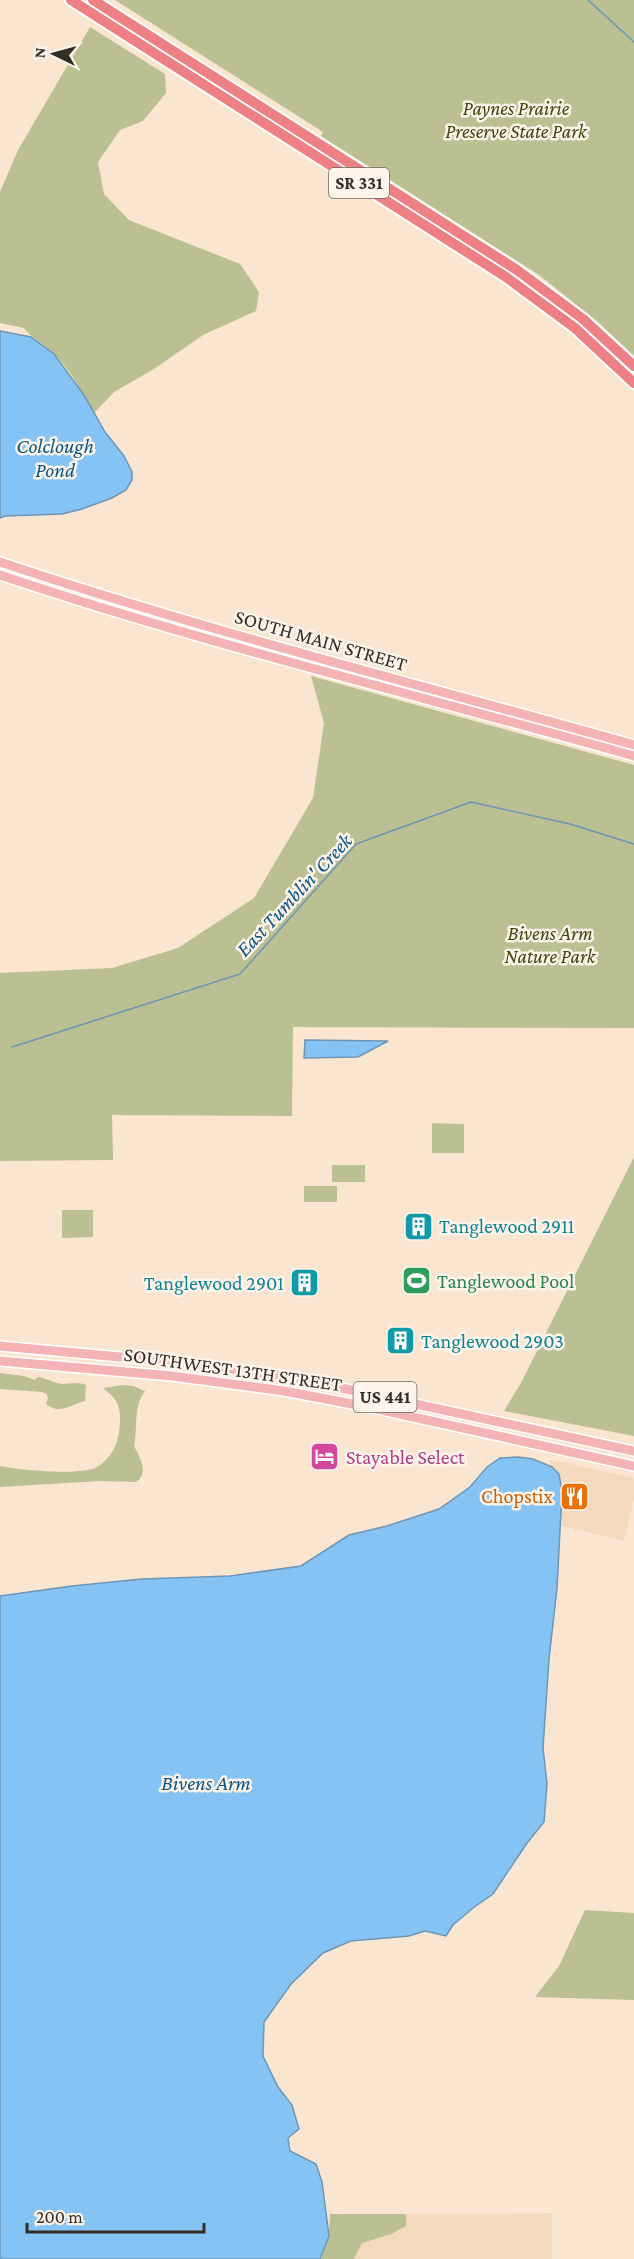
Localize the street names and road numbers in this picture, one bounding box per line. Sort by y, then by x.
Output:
road number: SR 331 [329,168,389,198]
street label: SOUTH MAIN STREET [232,605,410,675]
street label: SOUTHWEST 13TH STREET [122,1343,344,1395]
road number: US 441 [354,1382,416,1412]

